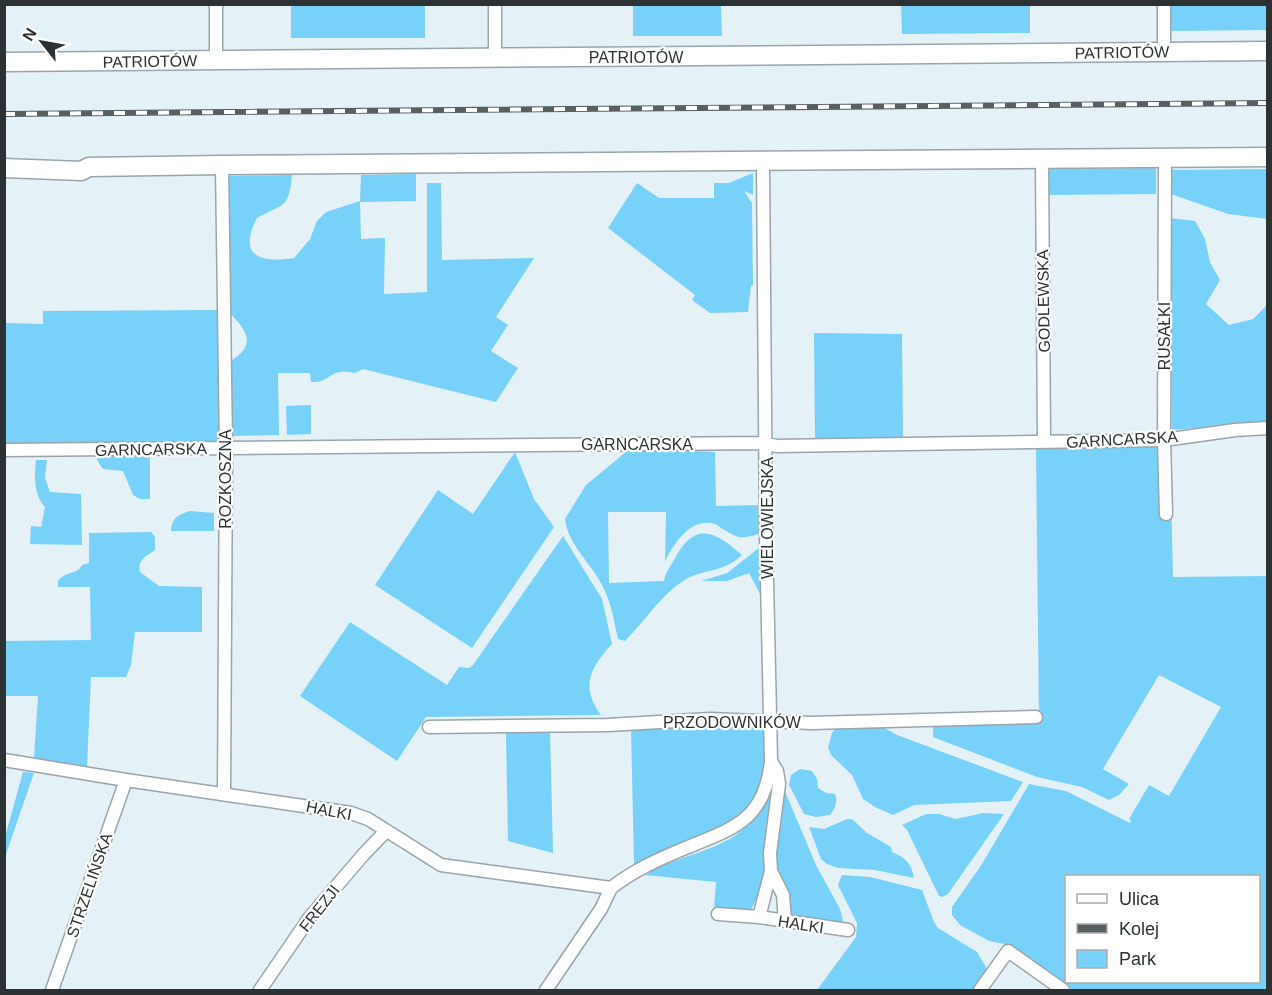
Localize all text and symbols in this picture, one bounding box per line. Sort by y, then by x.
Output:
north arrow [12,12,72,72]
text: N [19,25,40,44]
street label: PATRIOTÓW [1075,42,1170,62]
street label: PATRIOTÓW [589,48,684,66]
street label: PATRIOTÓW [103,51,198,71]
street label: GODLEWSKA [1034,249,1053,353]
street label: RUSAŁKI [1156,302,1173,370]
street label: GARNCARSKA [1066,428,1179,451]
street label: ROZKOSZNA [217,429,234,529]
street label: GARNCARSKA [581,436,693,453]
street label: GARNCARSKA [95,440,207,459]
street label: WIELOWIEJSKA [759,457,776,579]
street label: PRZODOWNIKÓW [663,713,802,731]
street label: HALKI [305,798,353,823]
street label: STRZELIŃSKA [63,830,115,940]
legend [1065,875,1260,983]
street label: FREZJI [296,882,343,935]
text: Ulica [1119,889,1160,909]
street label: HALKI [777,912,825,937]
text: Kolej [1119,919,1159,939]
text: Park [1119,949,1157,969]

